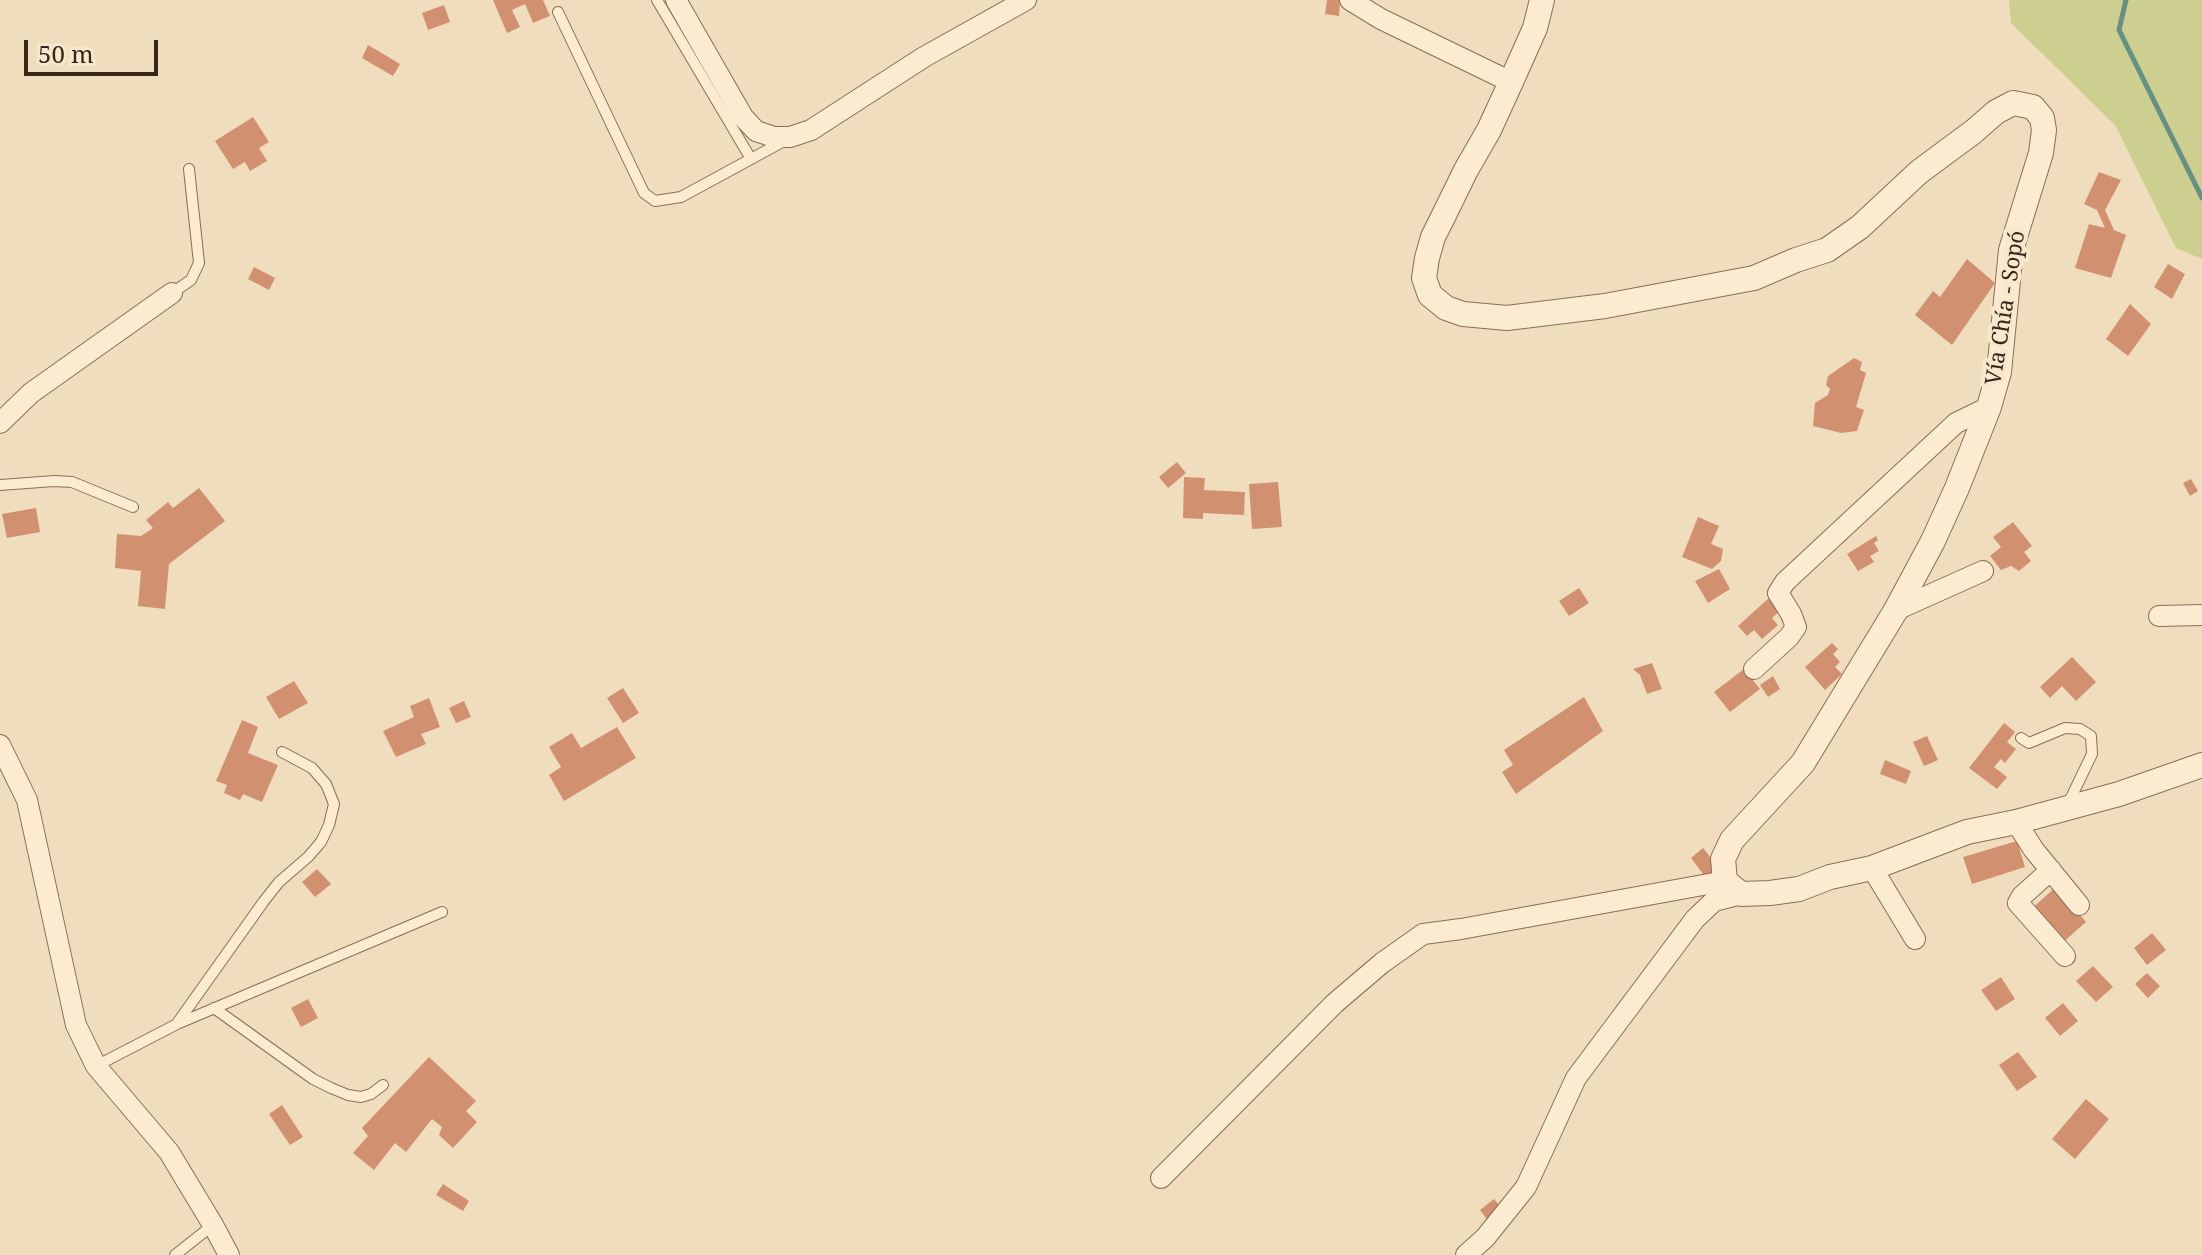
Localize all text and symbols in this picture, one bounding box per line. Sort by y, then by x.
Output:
scale bar [28,24,162,74]
text: 50 m [38,37,94,70]
street label: Vía Chía - Sopó [1981,229,2031,387]

